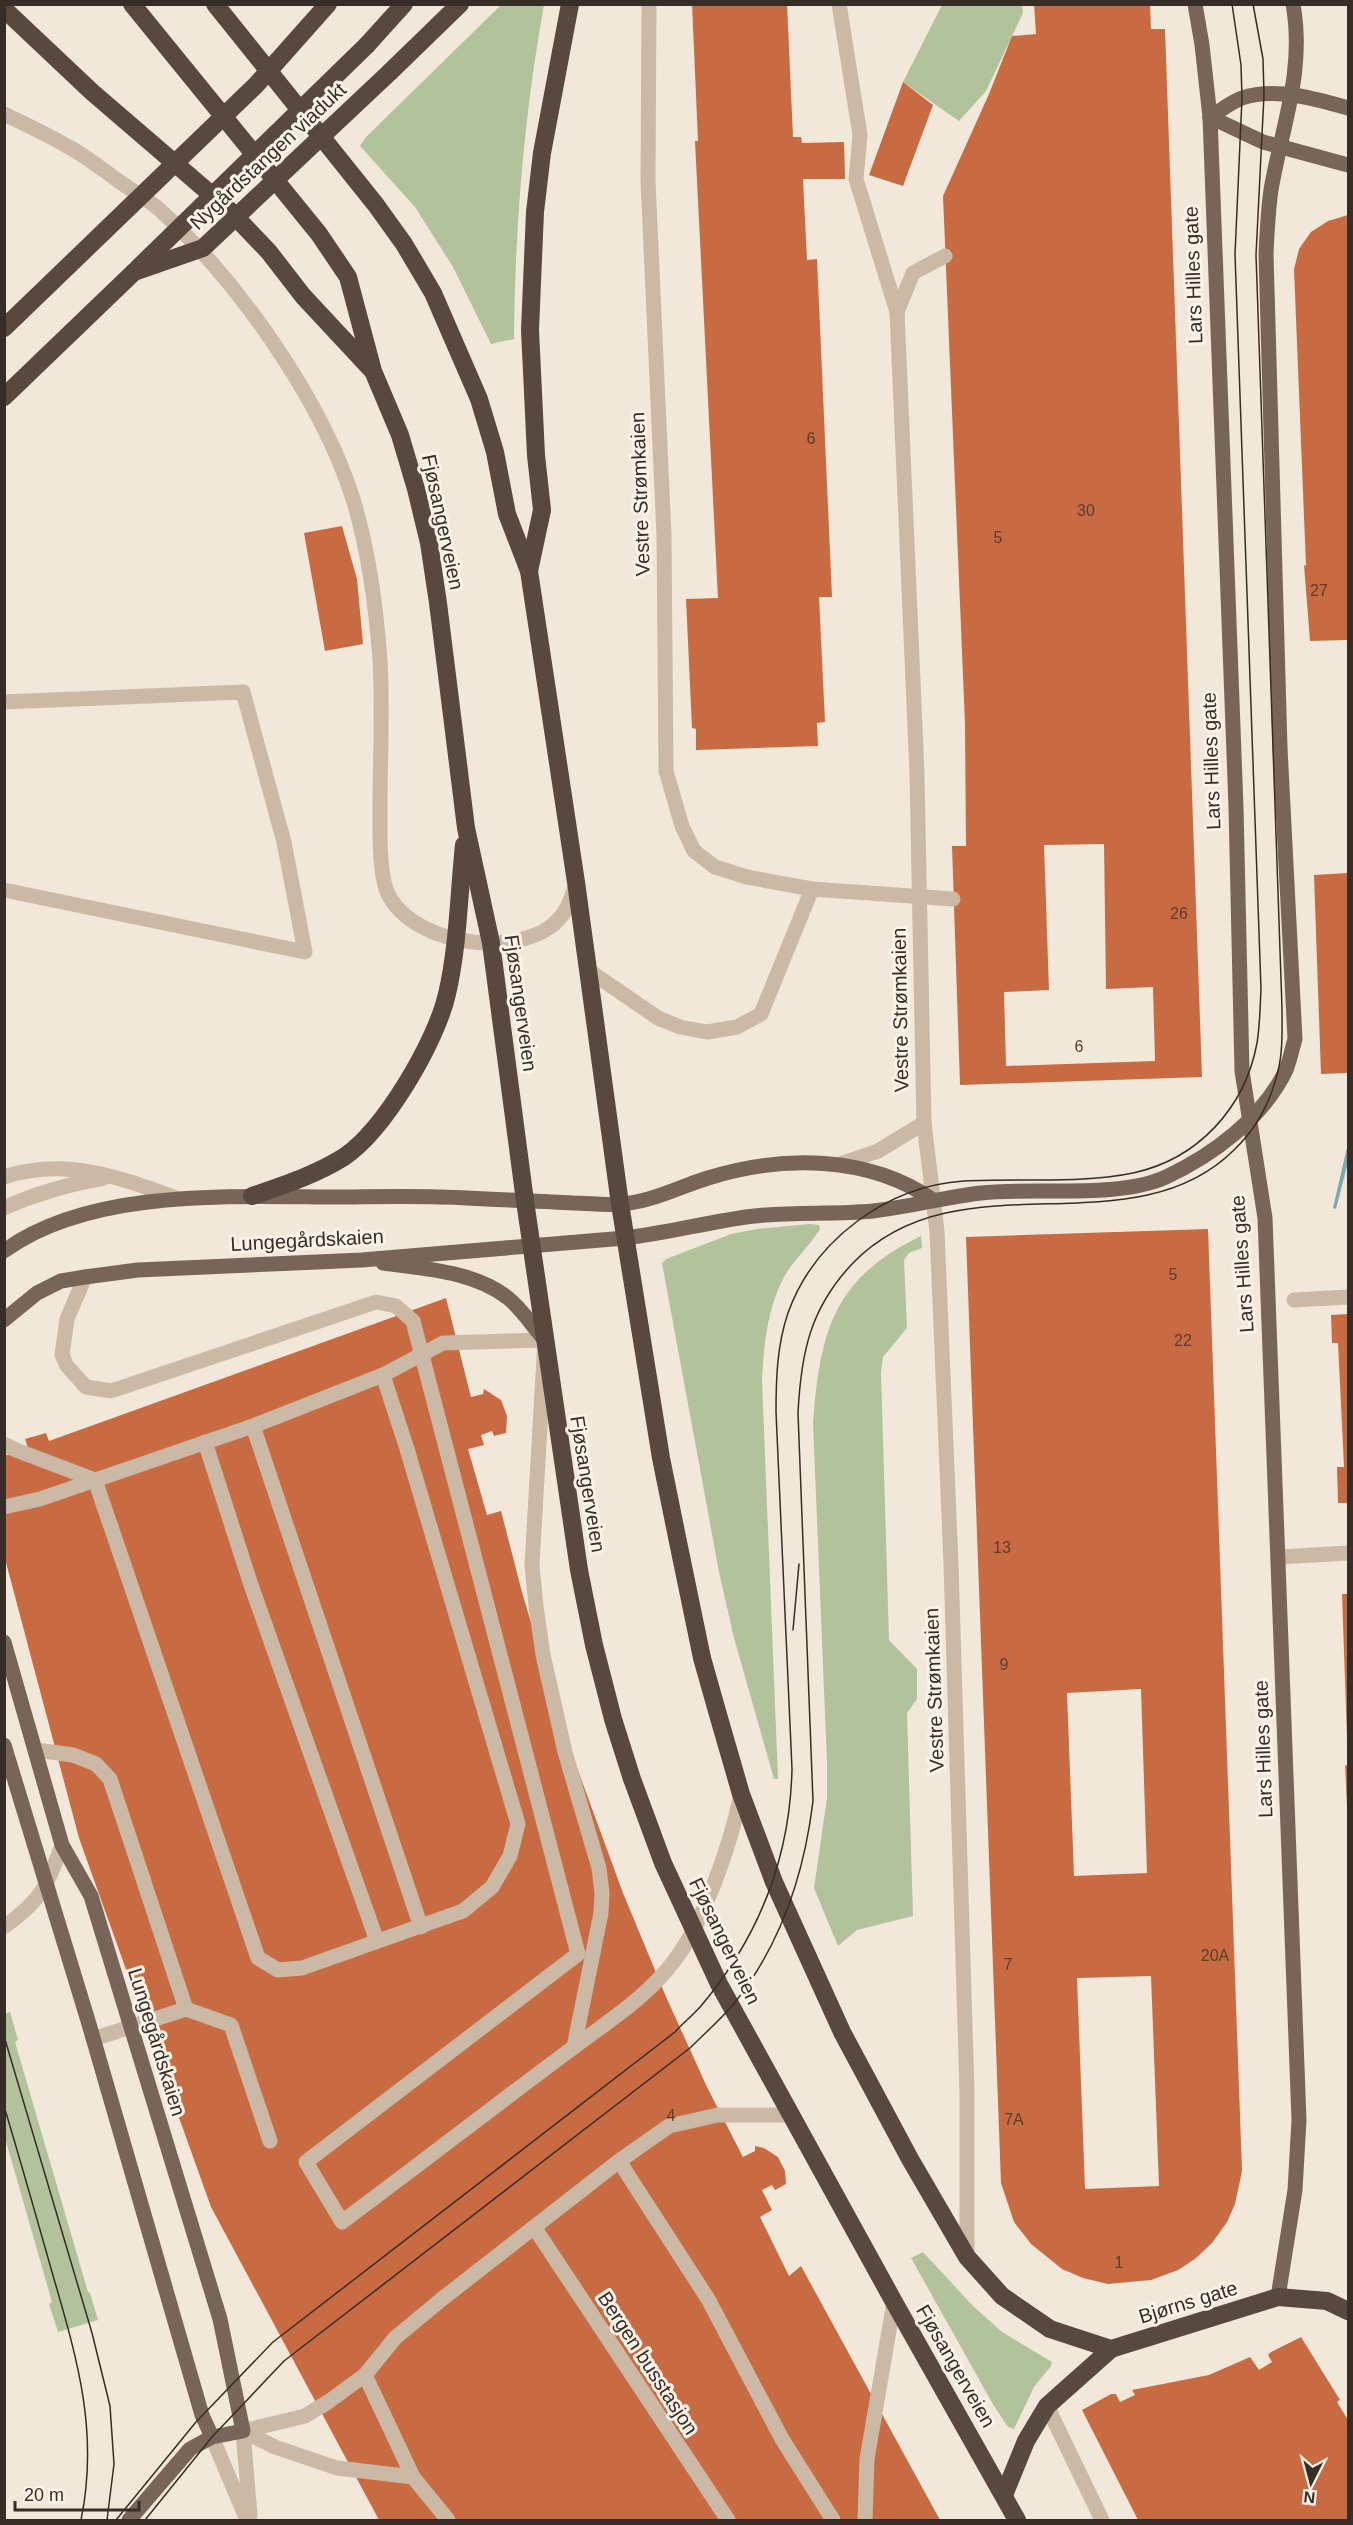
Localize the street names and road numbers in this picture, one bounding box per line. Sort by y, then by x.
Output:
street label: Nygårdstangen viadukt [186,78,351,234]
street label: Lars Hilles gate [1180,206,1206,344]
street label: Vestre Strømkaien [626,411,654,577]
street label: Fjøsangerveien [418,452,468,592]
street label: Lars Hilles gate [1198,692,1224,830]
street label: Vestre Strømkaien [888,928,912,1092]
street label: Fjøsangerveien [501,933,541,1073]
street label: Lars Hilles gate [1226,1194,1258,1334]
street label: Lungegårdskaien [230,1225,384,1255]
street label: Fjøsangerveien [566,1414,610,1554]
street label: Vestre Strømkaien [920,1607,948,1773]
street label: Lars Hilles gate [1250,1680,1276,1818]
street label: Fjøsangerveien [685,1874,765,2008]
street label: Lungegårdskaien [124,1965,190,2119]
street label: Bjørns gate [1136,2277,1240,2327]
street label: Bergen busstasjon [594,2288,702,2438]
street label: Fjøsangerveien [912,2301,1000,2431]

